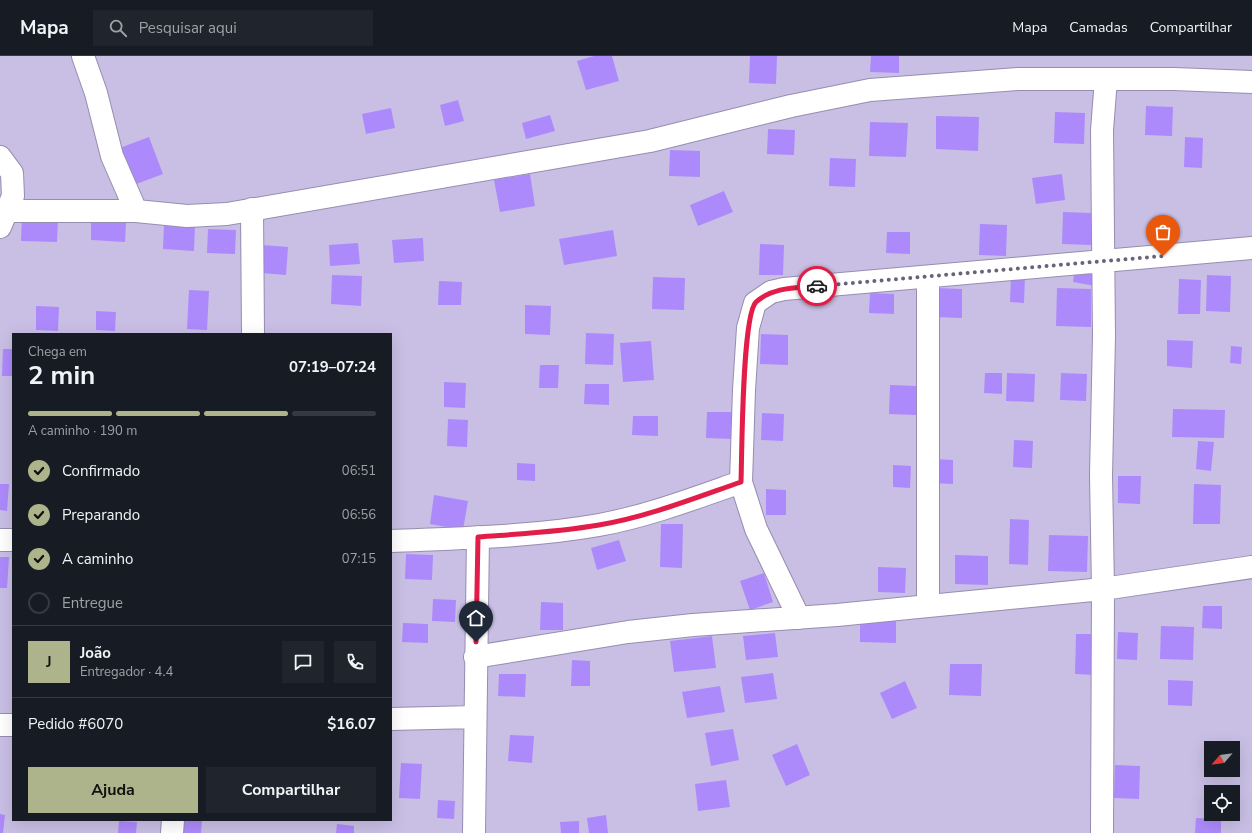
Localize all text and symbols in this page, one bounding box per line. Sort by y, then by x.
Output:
search box [93,10,373,46]
text: Mapa [20,15,69,41]
icon: search [107,17,129,39]
text: Pesquisar aqui [139,18,237,38]
text: Mapa [1012,18,1047,37]
text: Camadas [1069,18,1128,37]
text: Compartilhar [1150,18,1232,37]
pin [1146,215,1180,256]
icon: bag [1152,221,1174,243]
courier [797,266,837,306]
icon: car [806,275,828,297]
text: Chega em [28,343,87,361]
text: 07:19–07:24 [289,357,376,377]
text: 2 min [28,358,95,393]
text: A caminho · 190 m [28,422,137,440]
icon: check [28,460,50,482]
text: Confirmado [62,461,140,481]
text: 06:51 [342,462,376,480]
icon: check [28,504,50,526]
text: Preparando [62,505,140,525]
text: 06:56 [342,506,376,524]
icon: check [28,548,50,570]
text: A caminho [62,549,133,569]
text: 07:15 [342,550,376,568]
text: Entregue [62,593,123,613]
pin [459,601,493,642]
icon: home [465,607,487,629]
button: chat [282,641,324,683]
button: phone [334,641,376,683]
text: João [80,643,111,663]
text: J [46,652,52,672]
text: Entregador · 4.4 [80,663,173,681]
text: Pedido #6070 [28,714,123,734]
text: $16.07 [327,714,376,734]
north arrow [1204,741,1240,777]
map controls [1204,741,1240,821]
button: Ajuda [28,767,198,813]
button: Compartilhar [206,767,376,813]
button: locate [1204,785,1240,821]

